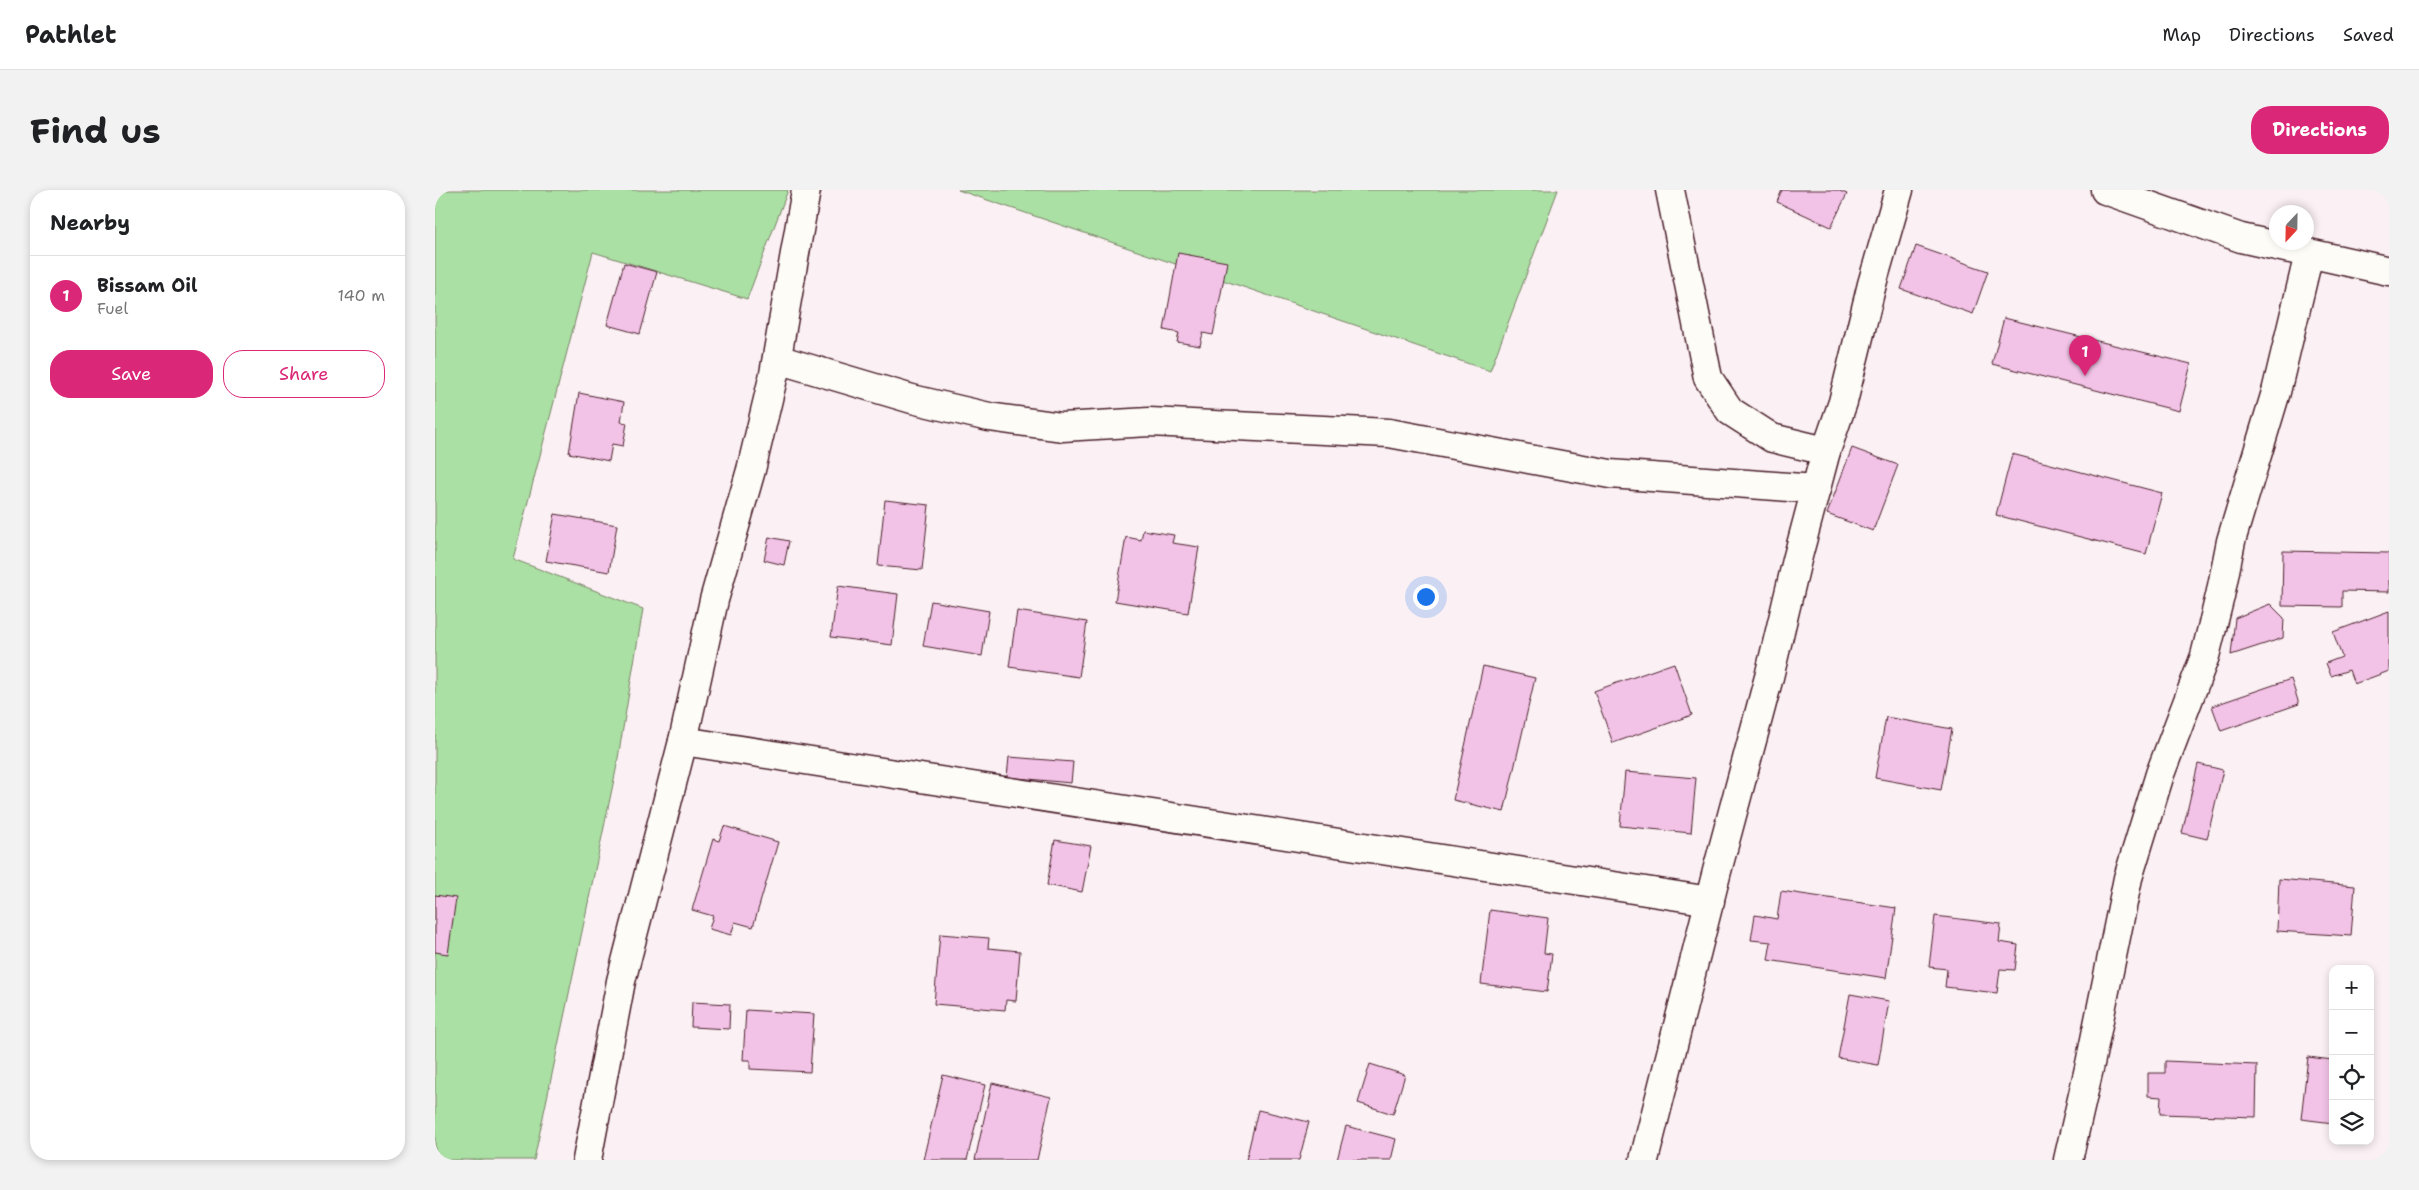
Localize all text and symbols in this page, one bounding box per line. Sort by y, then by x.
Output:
text: Pathlet [25,19,116,51]
text: Map [2163,23,2201,47]
text: Directions [2229,23,2315,47]
text: Saved [2343,23,2394,47]
button: Directions [2251,106,2389,154]
text: Find us [30,107,161,154]
north arrow [2269,205,2314,250]
text: Nearby [50,209,130,237]
text: Bissam Oil [97,273,198,298]
text: 1 [62,285,70,306]
text: 140 m [338,285,385,306]
text: Fuel [97,298,128,319]
pin: 1 [2069,335,2101,376]
button: Save [50,350,213,398]
button: Share [223,350,385,398]
your location [1413,584,1439,610]
map controls [2329,965,2374,1145]
button: + [2329,965,2374,1010]
button: − [2329,1010,2374,1055]
button: locate [2329,1055,2374,1100]
button: layers [2329,1100,2374,1145]

